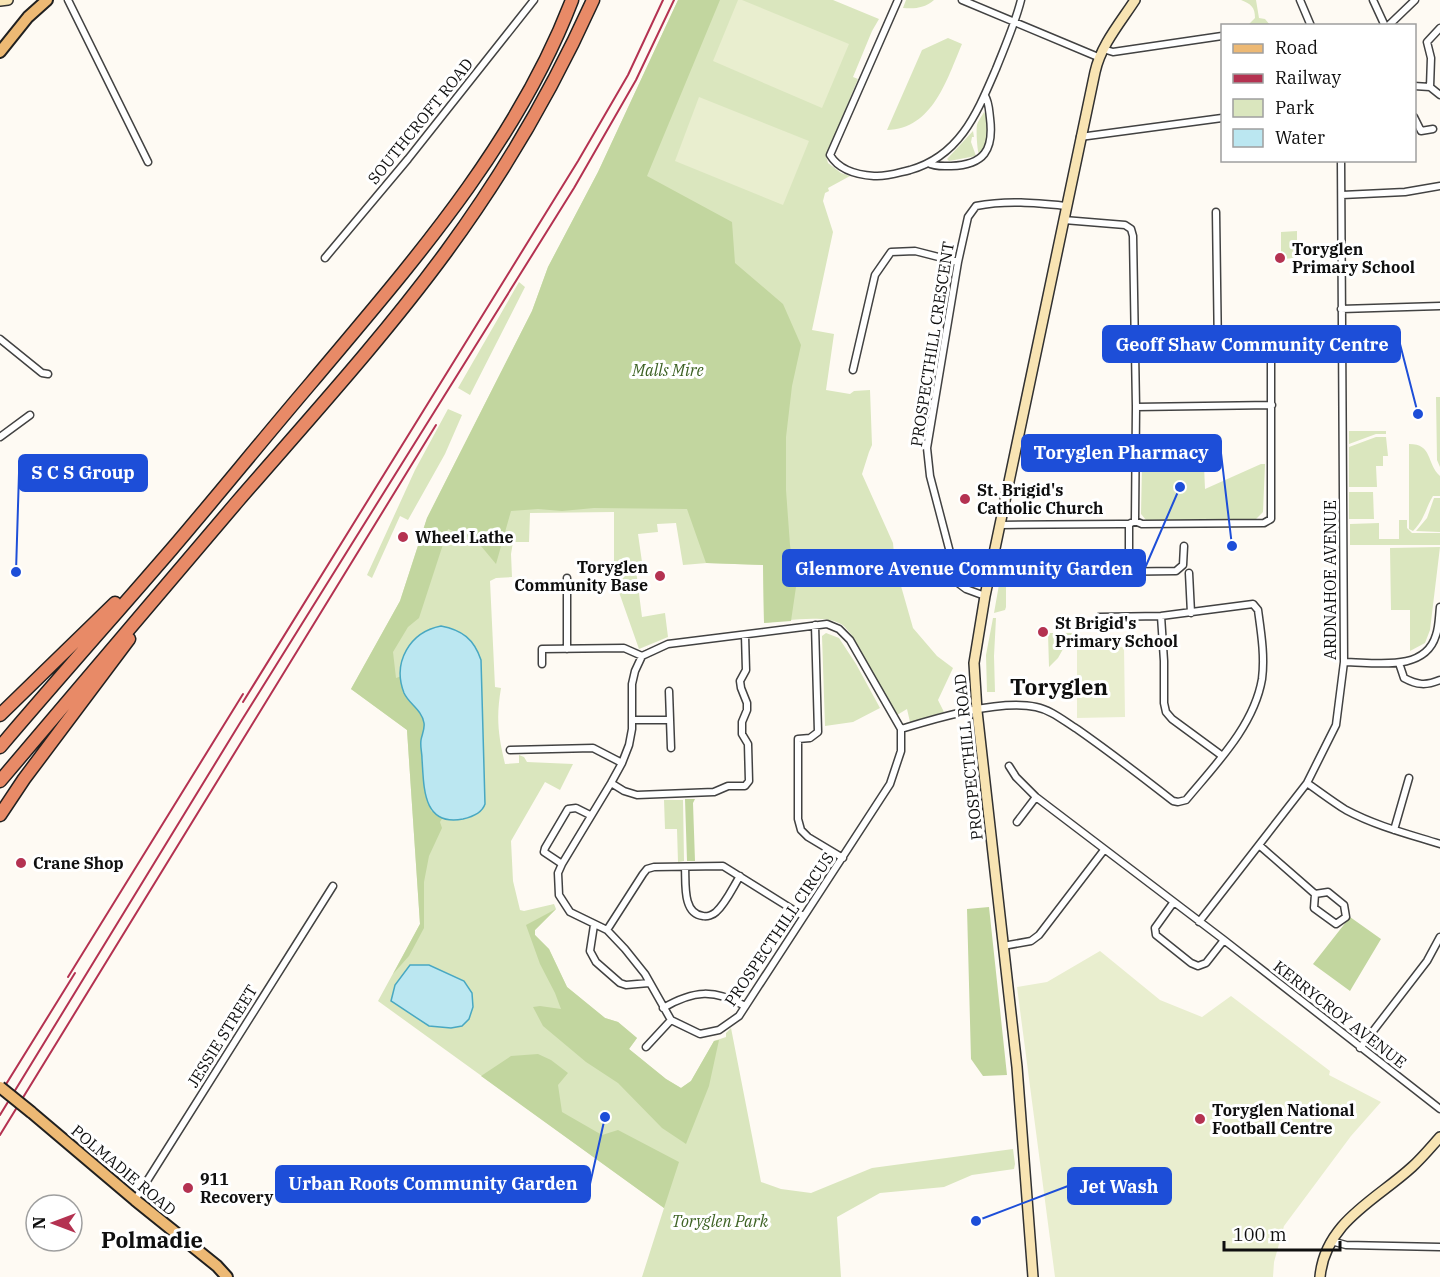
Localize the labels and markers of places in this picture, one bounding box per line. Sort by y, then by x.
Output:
place label: Toryglen Primary School [1292,239,1415,277]
marker: Toryglen Primary School [1273,251,1287,265]
callout: Geoff Shaw Community Centre [1103,326,1400,362]
callout: Toryglen Pharmacy [1022,435,1221,471]
callout: S C S Group [19,455,147,491]
place label: St. Brigid's Catholic Church [977,480,1103,518]
marker: St. Brigid's Catholic Church [958,492,972,506]
place label: Wheel Lathe [415,527,514,547]
marker: Wheel Lathe [396,530,410,544]
callout: Glenmore Avenue Community Garden [783,550,1145,586]
place label: Toryglen Community Base [514,557,648,595]
marker: Toryglen Community Base [653,569,667,583]
place label: St Brigid's Primary School [1055,613,1178,651]
marker: St Brigid's Primary School [1036,625,1050,639]
place label: Crane Shop [33,853,124,873]
marker: Crane Shop [14,856,28,870]
place label: Toryglen National Football Centre [1212,1100,1354,1138]
marker: Toryglen National Football Centre [1193,1112,1207,1126]
callout: Urban Roots Community Garden [276,1166,590,1202]
callout: Jet Wash [1068,1168,1171,1204]
place label: 911 Recovery [200,1169,274,1207]
marker: 911 Recovery [181,1181,195,1195]

